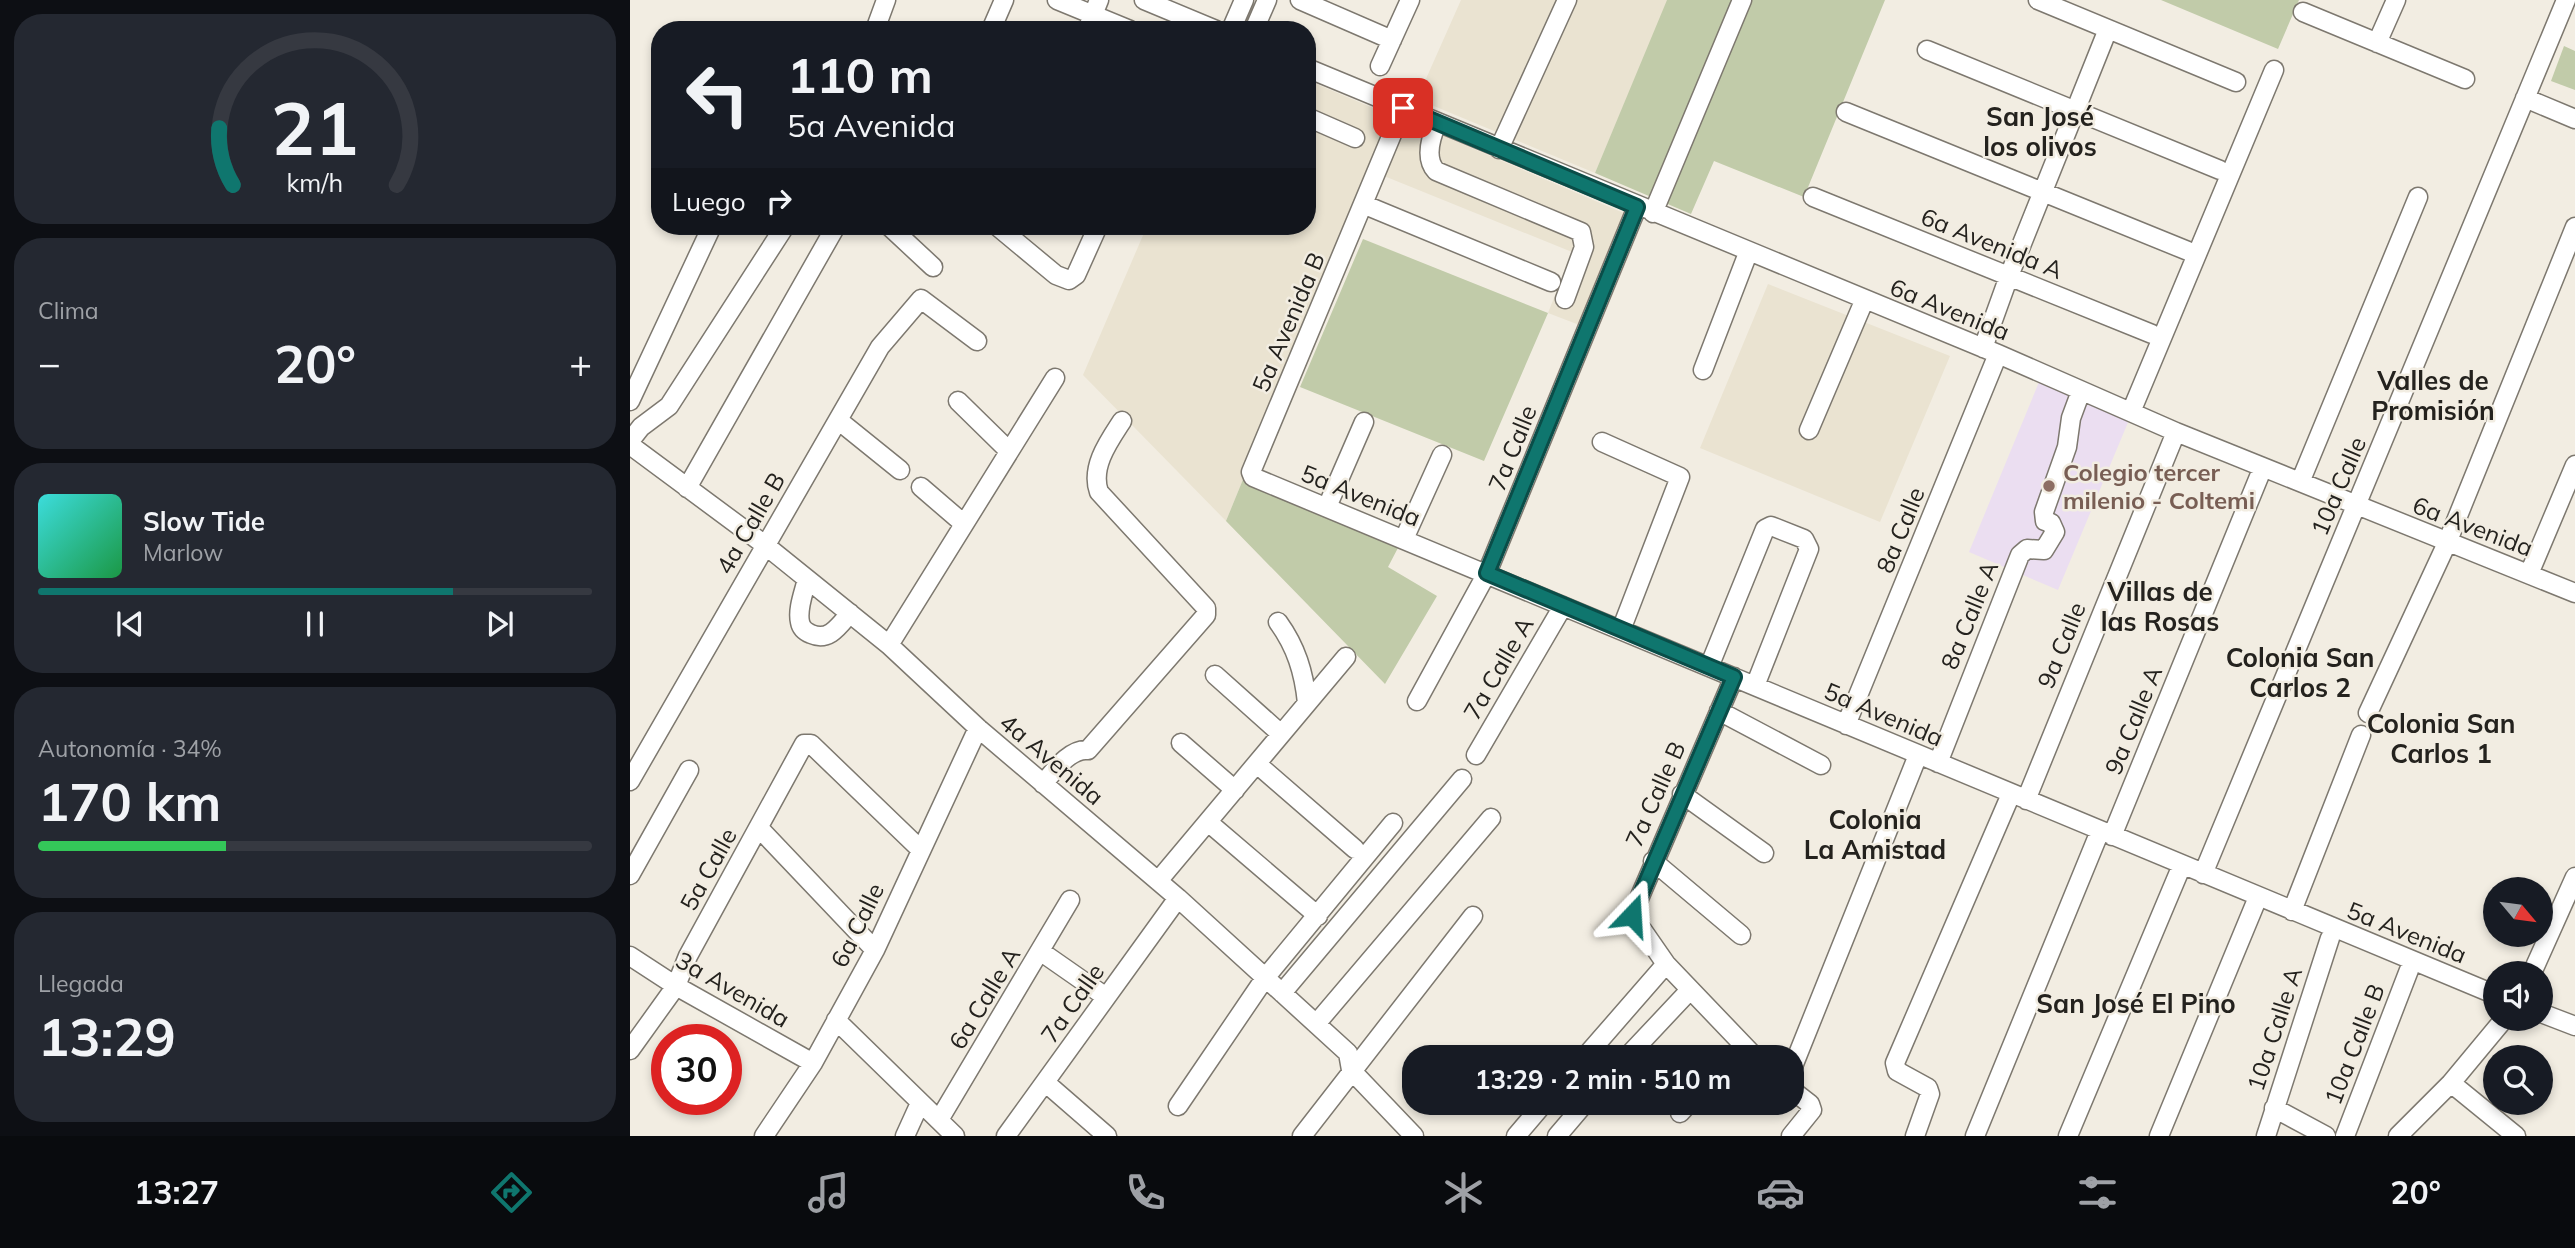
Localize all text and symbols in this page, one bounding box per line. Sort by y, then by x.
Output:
text: 110 m [787,44,933,105]
icon: left [672,49,763,140]
pin [1373,78,1433,138]
text: 21 [271,83,359,174]
icon: arrive [1384,89,1422,127]
district label: San José los olivos [1983,100,2097,163]
text: 5a Avenida [787,105,955,145]
text: km/h [287,167,343,198]
icon: right [760,182,798,220]
text: Luego [672,185,746,218]
street label: 6a Avenida A [1917,201,2068,285]
street label: 5a Avenida B [1245,248,1331,396]
street label: 6a Avenida [1886,271,2014,347]
text: Clima [38,296,99,325]
text: 20° [274,331,356,396]
text: − [38,339,61,387]
text: + [569,339,592,387]
district label: Valles de Promisión [2371,364,2495,427]
street label: 7a Calle [1481,401,1543,495]
street label: 10a Calle [2304,432,2372,540]
street label: 5a Avenida [1297,457,1425,533]
place label: Colegio tercer milenio - Coltemi [2063,457,2255,515]
street label: 4a Calle B [709,467,791,579]
marker: Colegio tercer milenio - Coltemi [2041,478,2057,494]
street label: 8a Calle [1869,483,1931,577]
street label: 6a Avenida [2409,489,2537,563]
text: Slow Tide [143,505,265,538]
text: Marlow [143,538,223,567]
street label: 8a Calle A [1934,556,2004,673]
district label: Villas de las Rosas [2101,575,2219,638]
street label: 9a Calle [2030,598,2092,692]
icon: previous [111,605,149,643]
icon: pause [296,605,334,643]
icon: next [481,605,519,643]
street label: 7a Calle A [1457,611,1540,725]
district label: Colonia San Carlos 2 [2226,641,2374,704]
street label: 9a Calle A [2098,661,2168,778]
street label: 5a Avenida [1820,676,1948,752]
street label: 4a Avenida [994,707,1110,811]
district label: Colonia San Carlos 1 [2367,707,2515,770]
text: Autonomía · 34% [38,734,222,763]
street label: 7a Calle B [1618,736,1692,852]
text: 170 km [38,769,221,834]
district label: Colonia La Amistad [1804,803,1946,866]
street label: 5a Calle [673,822,743,916]
north arrow [2483,877,2553,947]
map controls [2483,877,2553,1115]
street label: 6a Calle [824,878,890,972]
position arrow [1595,878,1669,952]
street label: 5a Avenida [2343,894,2471,970]
street label: 6a Calle A [942,941,1026,1055]
street label: 3a Avenida [671,944,795,1034]
street label: 7a Calle [1034,958,1110,1048]
button: sound [2483,961,2553,1031]
street label: 10a Calle A [2240,963,2308,1095]
text: Llegada [38,969,124,998]
street label: 10a Calle B [2317,979,2391,1109]
district label: San José El Pino [2036,987,2236,1020]
text: 13:29 [38,1004,176,1069]
speed limit sign: 30 [651,1024,742,1115]
button: search [2483,1045,2553,1115]
text: 13:29 · 2 min · 510 m [1475,1063,1731,1096]
icon: directions [487,1168,536,1217]
icon: music [804,1168,853,1217]
icon: phone [1121,1168,1170,1217]
icon: climate [1439,1168,1488,1217]
icon: car [1756,1168,1805,1217]
icon: filters [2073,1168,2122,1217]
text: 13:27 [134,1172,219,1212]
text: 20° [2390,1172,2441,1212]

